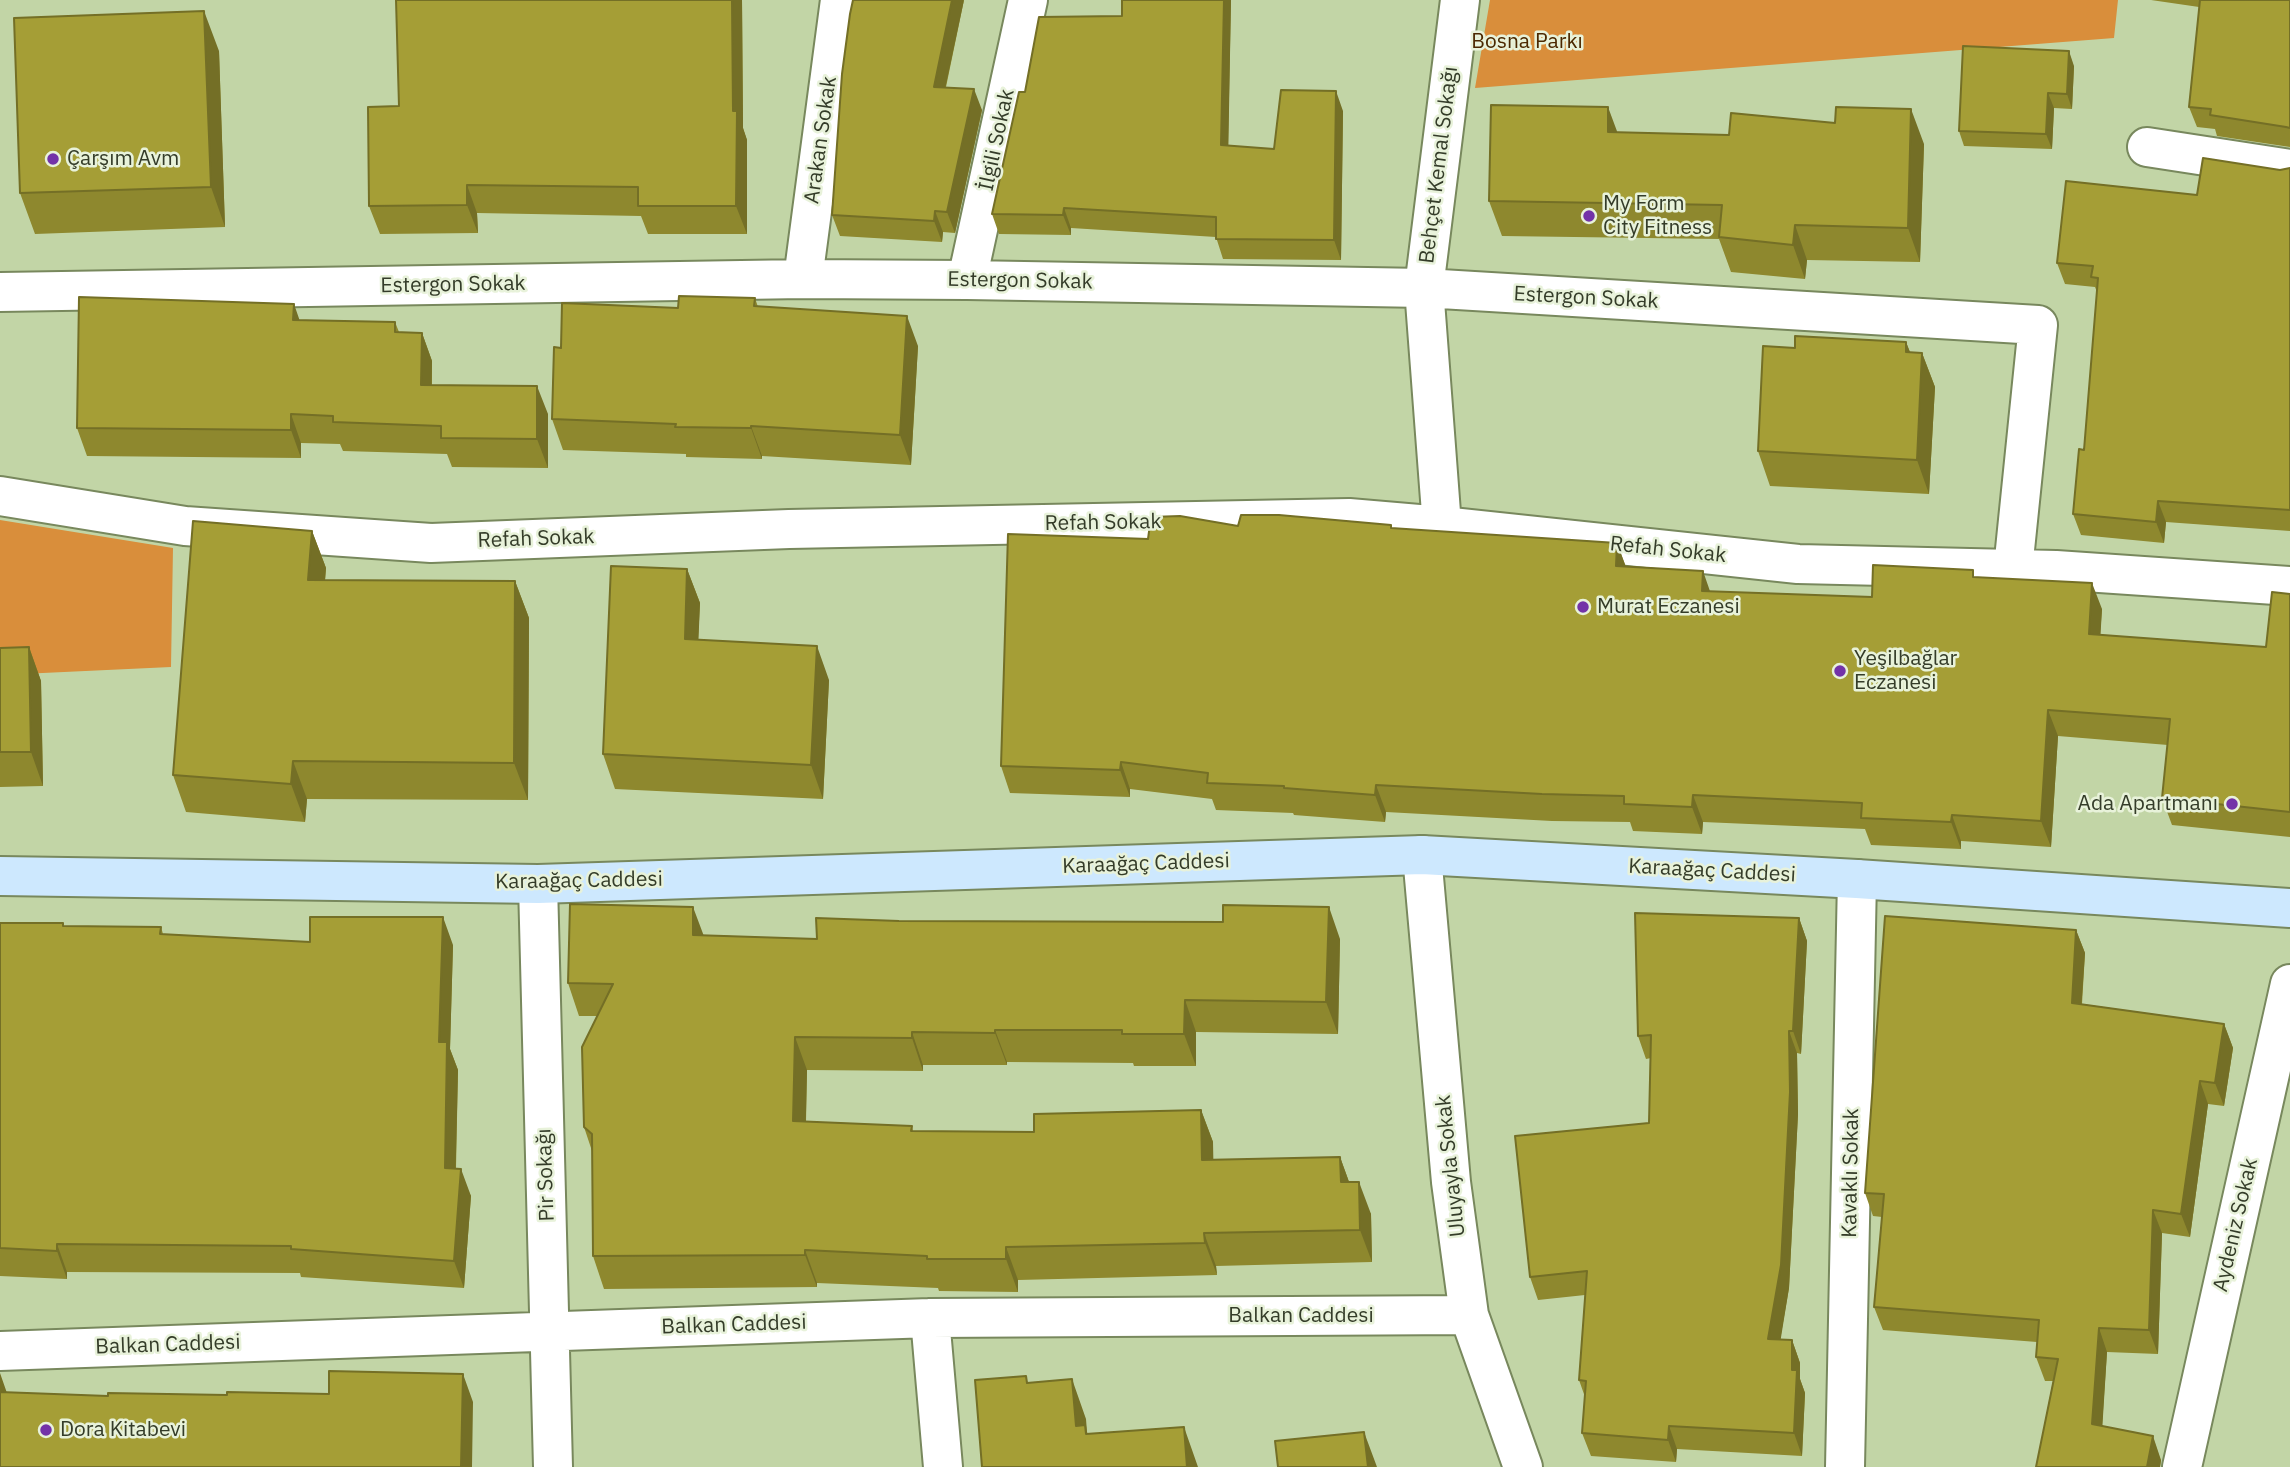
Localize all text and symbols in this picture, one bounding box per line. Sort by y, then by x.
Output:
park label: Bosna Parkı [1471,29,1583,55]
street label: Behçet Kemal Sokağı [1414,65,1464,265]
street label: Arakan Sokak [800,75,842,205]
street label: İlgili Sokak [974,87,1020,193]
place label: Çarşım Avm [67,146,179,172]
marker: Çarşım Avm [45,151,61,167]
place label: My Form City Fitness [1603,191,1712,241]
marker: My Form City Fitness [1581,208,1597,224]
street label: Estergon Sokak [947,267,1093,295]
street label: Estergon Sokak [380,271,526,299]
street label: Estergon Sokak [1513,282,1659,314]
street label: Refah Sokak [1044,509,1162,537]
street label: Refah Sokak [477,524,595,554]
street label: Refah Sokak [1609,531,1727,569]
place label: Murat Eczanesi [1597,594,1740,620]
marker: Murat Eczanesi [1575,599,1591,615]
place label: Yeşilbağlar Eczanesi [1854,646,1957,696]
marker: Yeşilbağlar Eczanesi [1832,663,1848,679]
place label: Ada Apartmanı [2077,791,2218,817]
marker: Ada Apartmanı [2224,796,2240,812]
street label: Karaağaç Caddesi [1062,848,1230,880]
street label: Karaağaç Caddesi [1628,854,1796,888]
street label: Karaağaç Caddesi [495,867,663,895]
street label: Uluyayla Sokak [1431,1094,1471,1238]
street label: Kavaklı Sokak [1837,1108,1865,1238]
street label: Pir Sokağı [532,1128,560,1222]
street label: Aydeniz Sokak [2208,1156,2264,1294]
street label: Balkan Caddesi [1228,1303,1374,1329]
street label: Balkan Caddesi [661,1310,807,1340]
street label: Balkan Caddesi [95,1330,241,1360]
place label: Dora Kitabevi [60,1417,186,1443]
marker: Dora Kitabevi [38,1422,54,1438]

